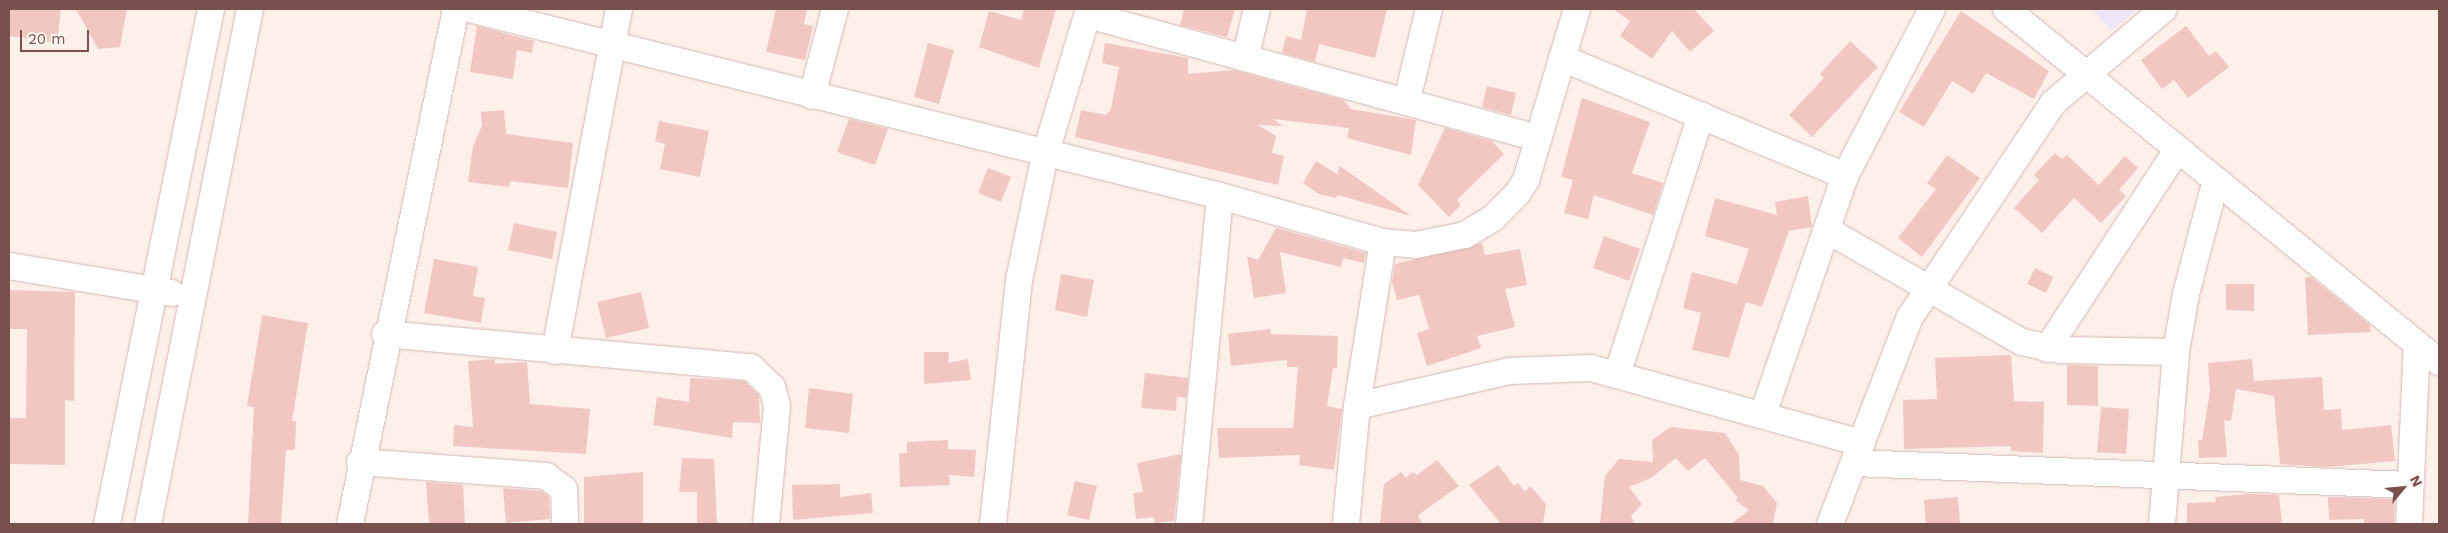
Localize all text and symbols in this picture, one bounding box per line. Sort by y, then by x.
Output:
scale bar [22,20,91,52]
text: 20 m [28,30,66,48]
north arrow [2378,463,2428,513]
text: N [2407,473,2426,489]

